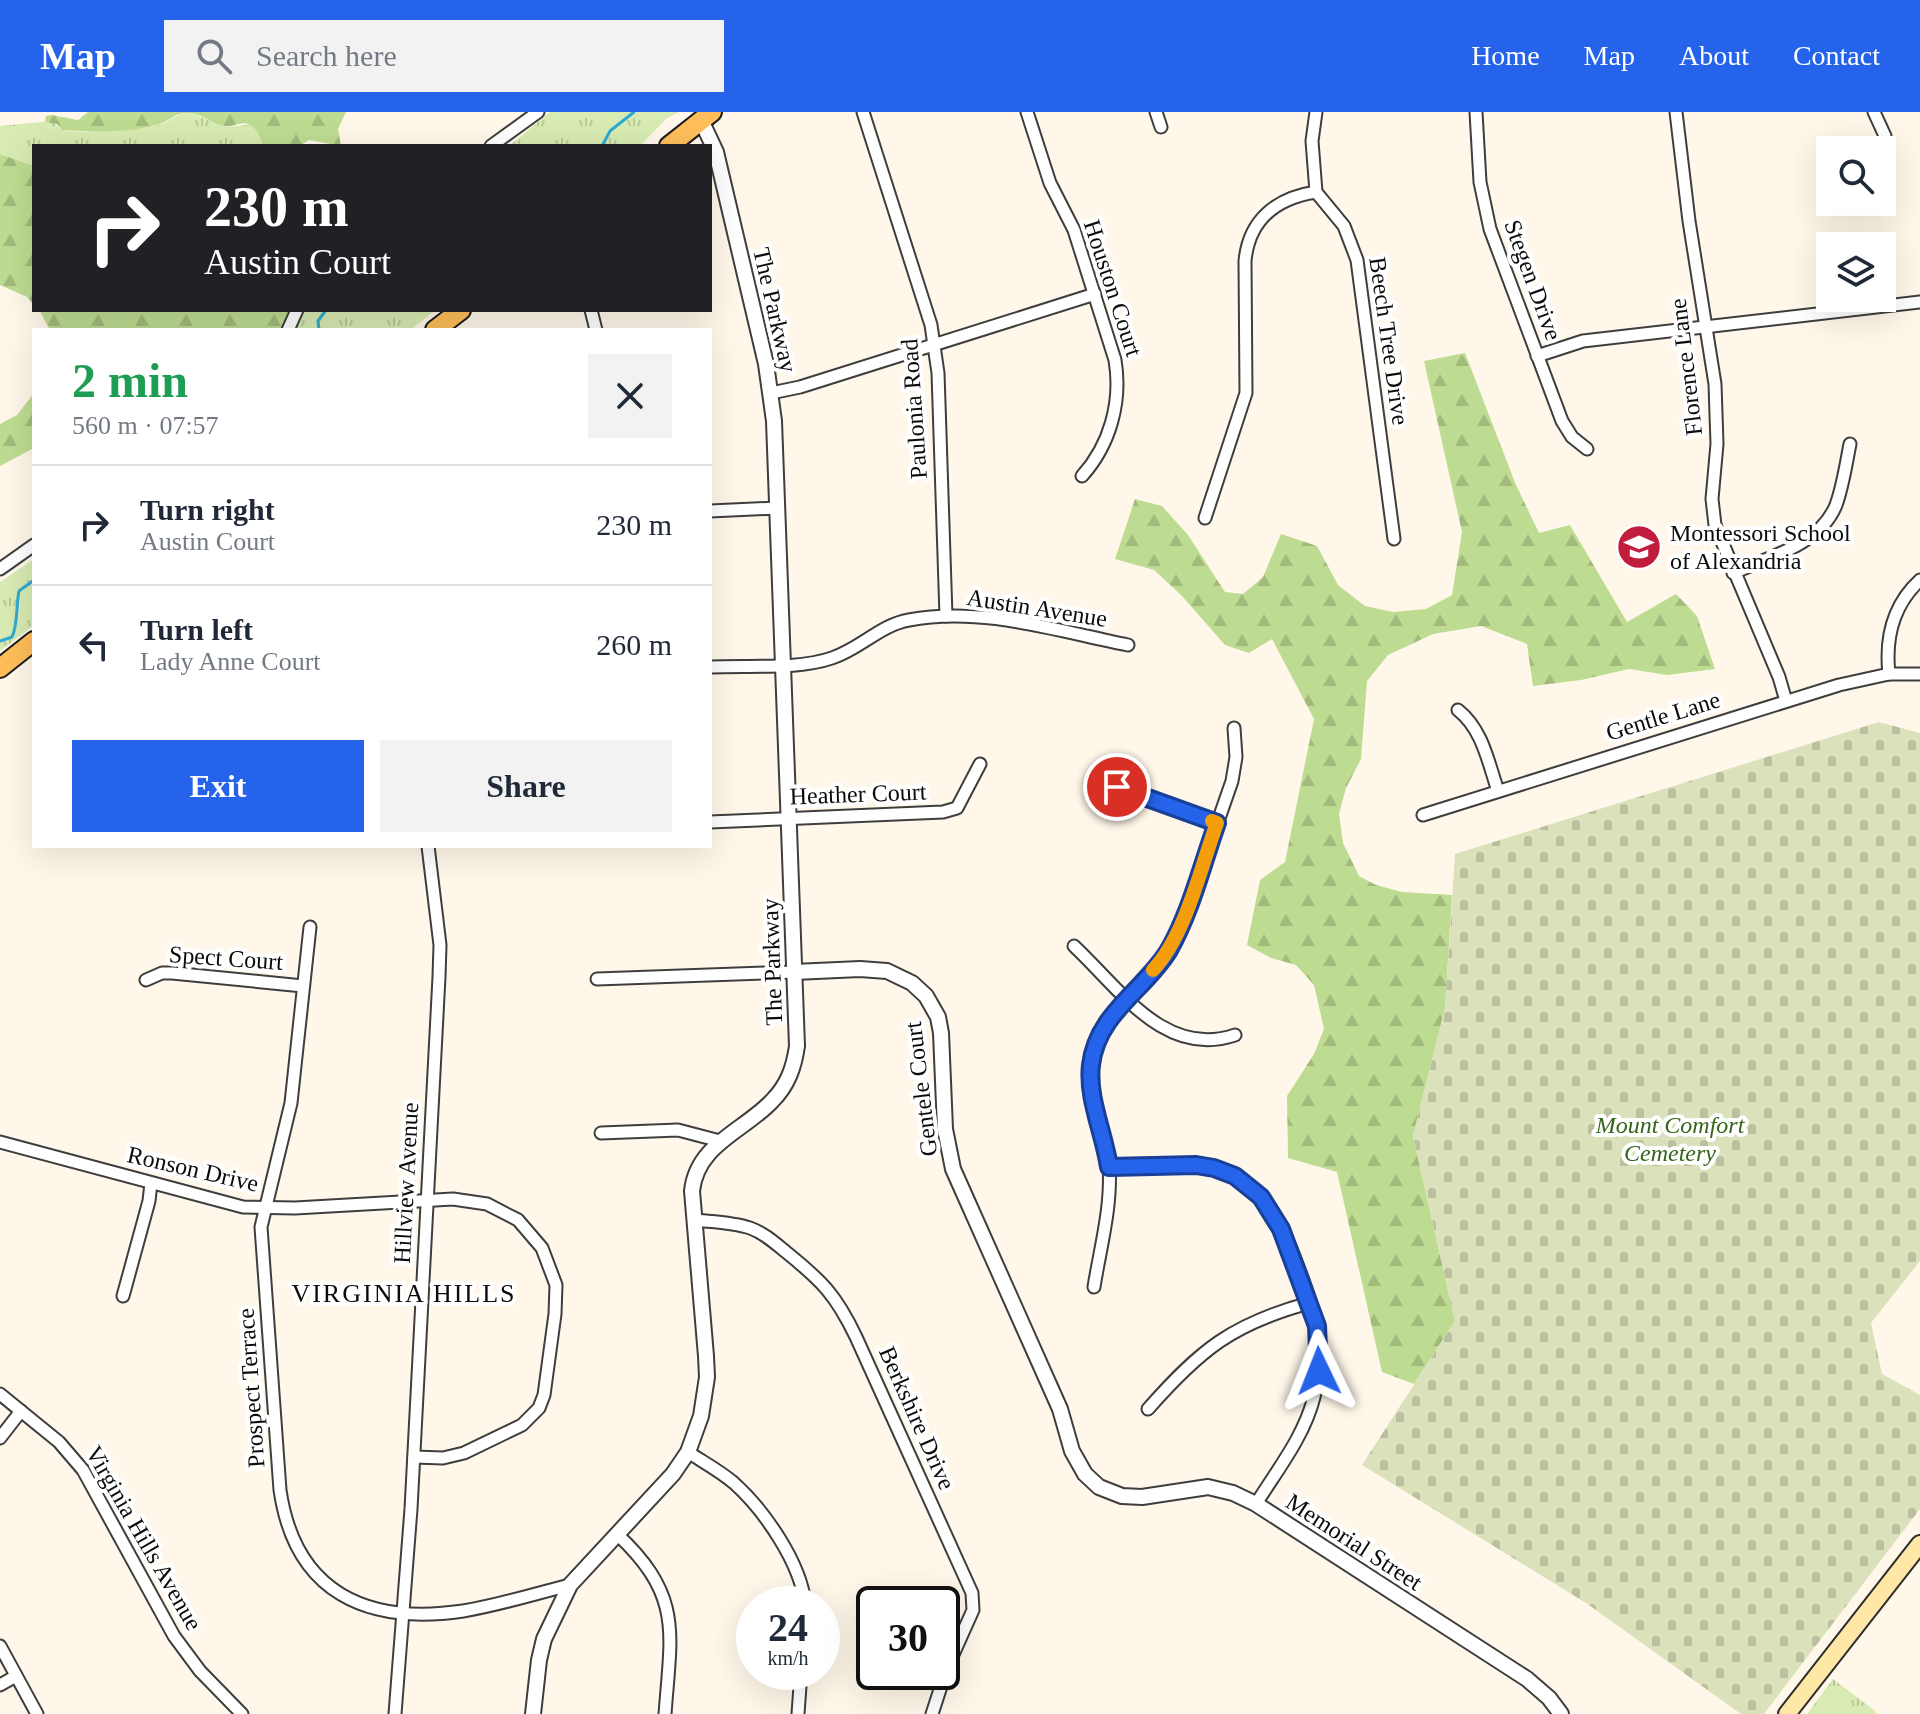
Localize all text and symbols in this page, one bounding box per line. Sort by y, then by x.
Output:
search box [164,20,724,92]
icon: search [192,34,236,78]
text: Map [40,35,116,77]
text: Search here [256,39,397,72]
text: Home [1471,40,1540,71]
text: Map [1584,40,1635,71]
text: About [1679,40,1749,71]
text: Contact [1793,40,1880,71]
map controls [1816,136,1896,312]
button: search [1816,136,1896,216]
icon: right [72,176,176,280]
text: 230 m [204,176,349,238]
street label: Houston Court [1079,216,1147,360]
street label: Stegen Drive [1499,216,1567,344]
button: layers [1816,232,1896,312]
text: Austin Court [204,242,391,282]
street label: The Parkway [748,245,802,375]
street label: Beech Tree Drive [1364,255,1414,427]
street label: Florence Lane [1665,297,1707,437]
street label: Paulonia Road [896,338,932,480]
text: 2 min [72,354,188,407]
button: close [588,354,672,438]
text: 560 m · 07:57 [72,411,219,440]
text: Turn right [140,493,275,526]
icon: right [72,503,116,547]
text: 230 m [596,508,672,541]
place label: Montessori School of Alexandria [1670,520,1851,574]
school or university icon: Montessori School of Alexandria [1615,523,1663,571]
text: Austin Court [140,527,275,556]
street label: Austin Avenue [965,584,1109,632]
text: Turn left [140,613,253,646]
icon: left [72,623,116,667]
text: 260 m [596,628,672,661]
text: Lady Anne Court [140,647,321,676]
street label: Gentle Lane [1603,686,1723,746]
button: Exit [72,740,364,832]
button: Share [380,740,672,832]
pin [1083,753,1151,821]
icon: arrive [1095,765,1139,809]
street label: Heather Court [789,779,927,809]
street label: The Parkway [757,898,787,1026]
street label: Spect Court [168,941,284,975]
street label: Gentele Court [900,1020,942,1158]
street label: Hillview Avenue [389,1102,423,1264]
park label: Mount Comfort Cemetery [1595,1112,1746,1166]
street label: Ronson Drive [125,1141,261,1197]
district label: VIRGINIA HILLS [291,1279,517,1308]
street label: Prospect Terrace [232,1307,270,1469]
position arrow [1277,1329,1361,1413]
street label: Berkshire Drive [874,1342,960,1494]
street label: Virginia Hills Avenue [81,1441,207,1635]
street label: Memorial Street [1281,1488,1427,1596]
speed limit sign: 30 [856,1586,960,1690]
text: 24 [768,1605,808,1650]
text: km/h [767,1647,809,1669]

